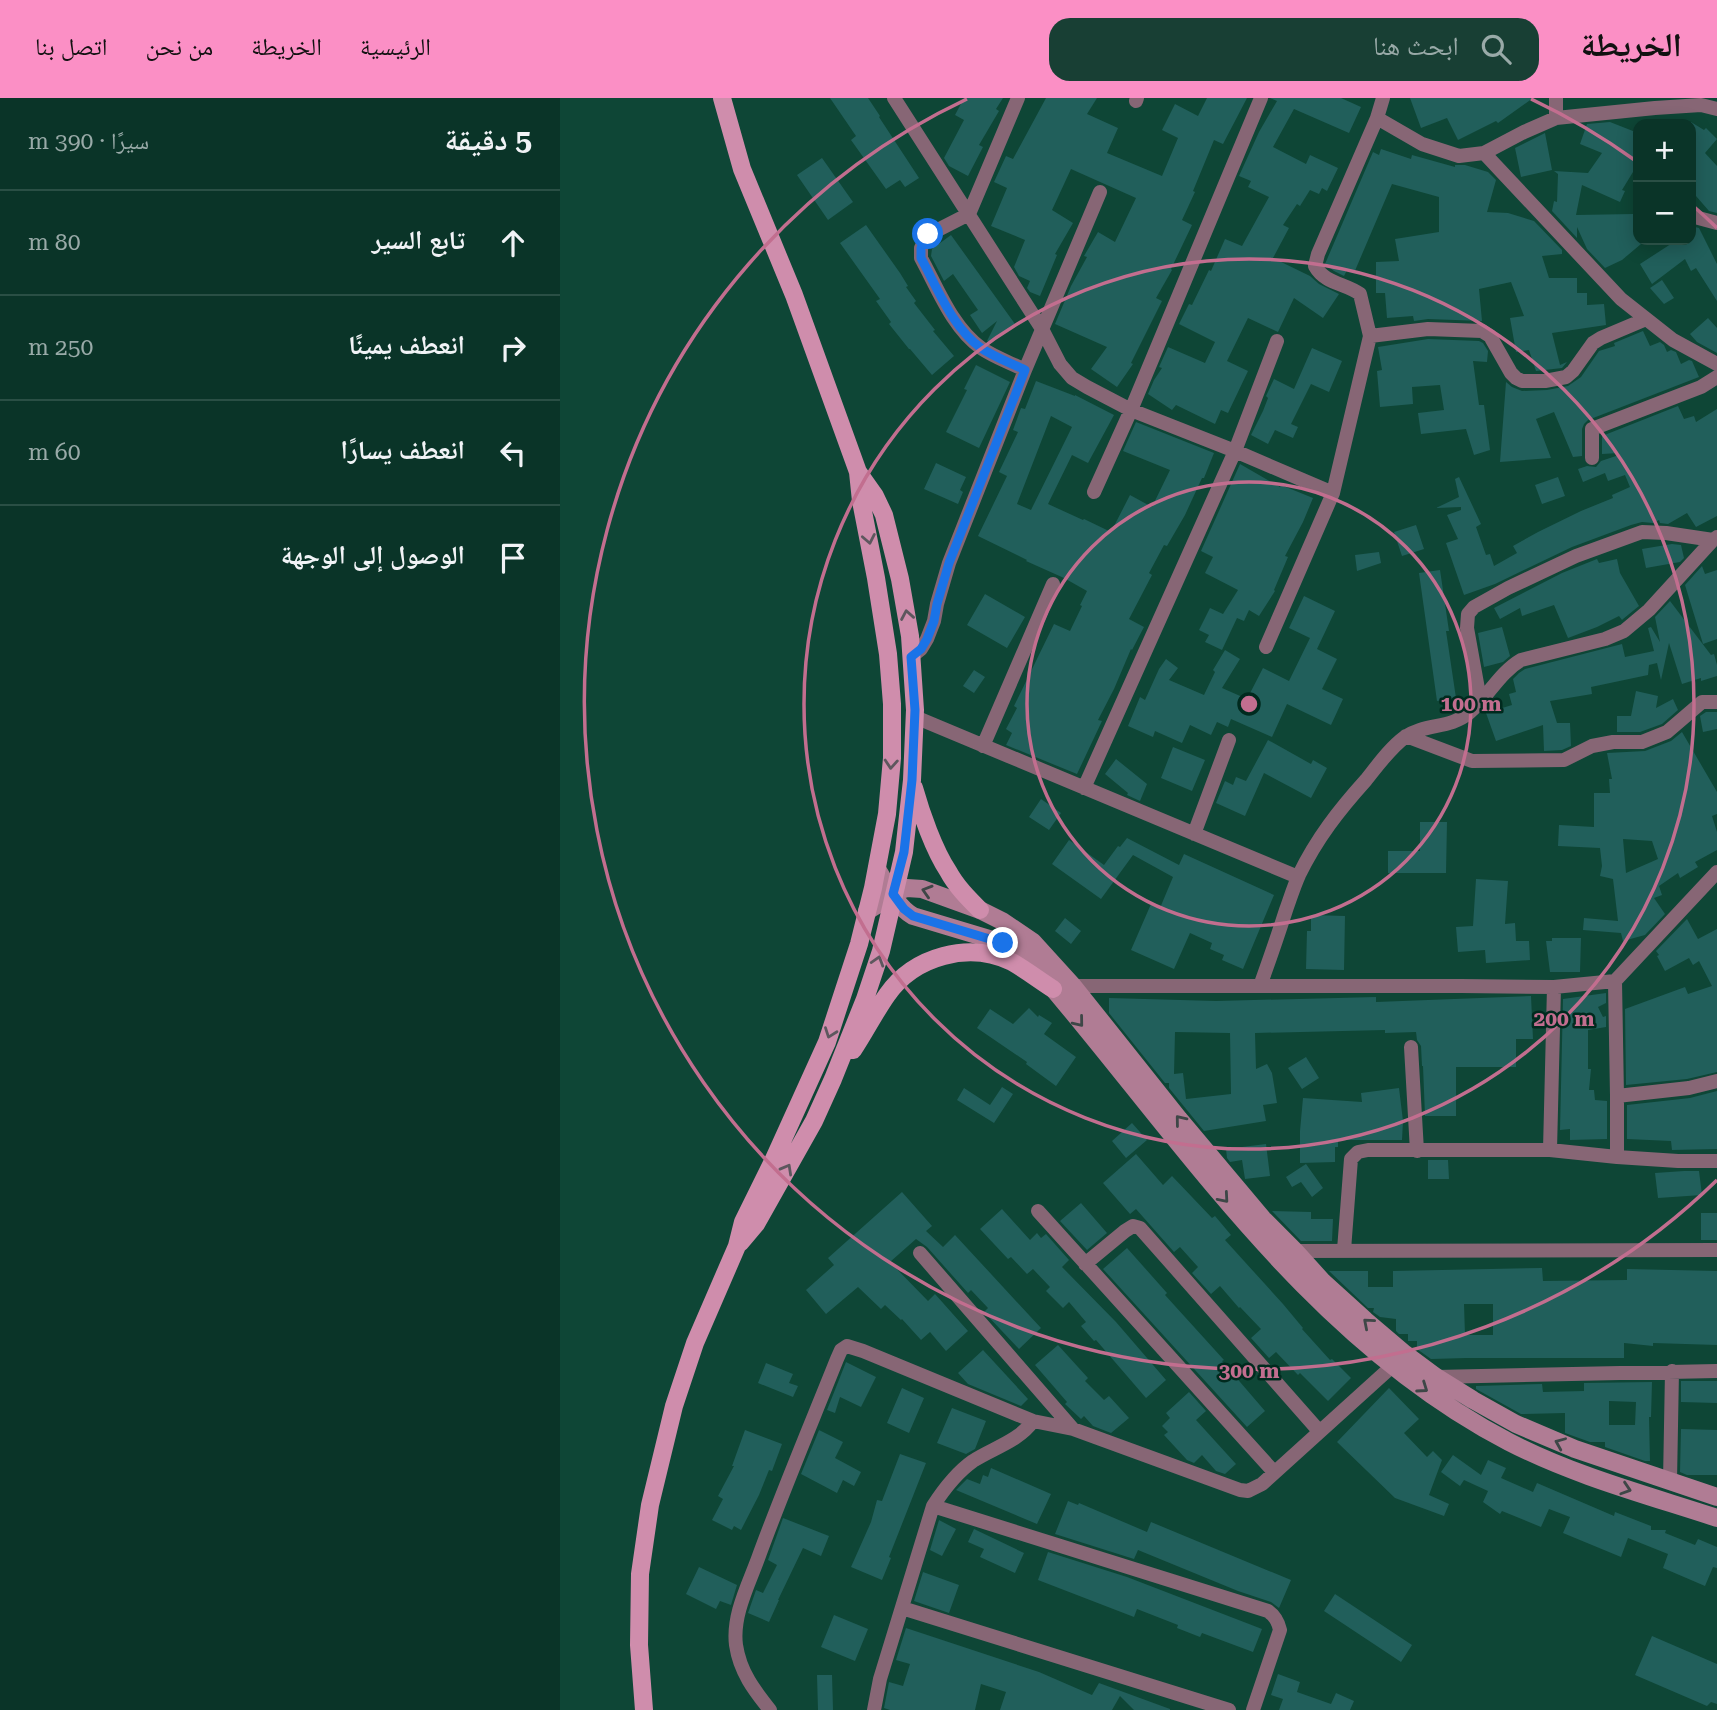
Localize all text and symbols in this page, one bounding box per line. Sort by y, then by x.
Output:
search box [1049,18,1539,81]
text: الخريطة [1581,25,1682,64]
icon: search [1477,30,1515,68]
text: ابحث هنا [1373,31,1459,61]
text: اتصل بنا [35,33,108,61]
text: من نحن [146,33,213,61]
text: الخريطة [251,33,322,61]
text: الرئيسية [360,33,431,61]
map controls [1633,119,1696,245]
button: + [1633,119,1696,182]
text: 5 دقيقة [445,122,532,157]
text: سيرًا · 390 m [28,128,149,155]
button: − [1633,182,1696,245]
route start [912,218,943,249]
icon: ahead [494,224,532,262]
text: تابع السير [372,225,465,255]
text: 80 m [28,229,81,256]
icon: right [494,329,532,367]
text: انعطف يمينًا [348,330,465,360]
text: 250 m [28,334,93,361]
icon: left [494,434,532,472]
text: انعطف يسارًا [341,435,465,465]
text: 60 m [28,439,81,466]
one-way arrow [861,533,876,545]
icon: arrive [494,539,532,577]
text: الوصول إلى الوجهة [281,540,465,570]
one-way arrow [900,609,915,621]
centre of rings [1237,692,1261,716]
text: 100 m [1441,692,1501,716]
one-way arrow [884,759,899,770]
one-way arrow [921,885,933,900]
route end [987,927,1018,958]
one-way arrow [869,955,884,967]
text: 200 m [1534,1007,1594,1031]
one-way arrow [1071,1014,1084,1026]
one-way arrow [824,1027,838,1039]
one-way arrow [1176,1116,1189,1128]
one-way arrow [779,1164,792,1176]
one-way arrow [1216,1189,1228,1202]
one-way arrow [1363,1318,1376,1331]
text: 300 m [1219,1359,1279,1383]
one-way arrow [1415,1380,1428,1392]
one-way arrow [1555,1437,1567,1451]
one-way arrow [1620,1480,1632,1495]

